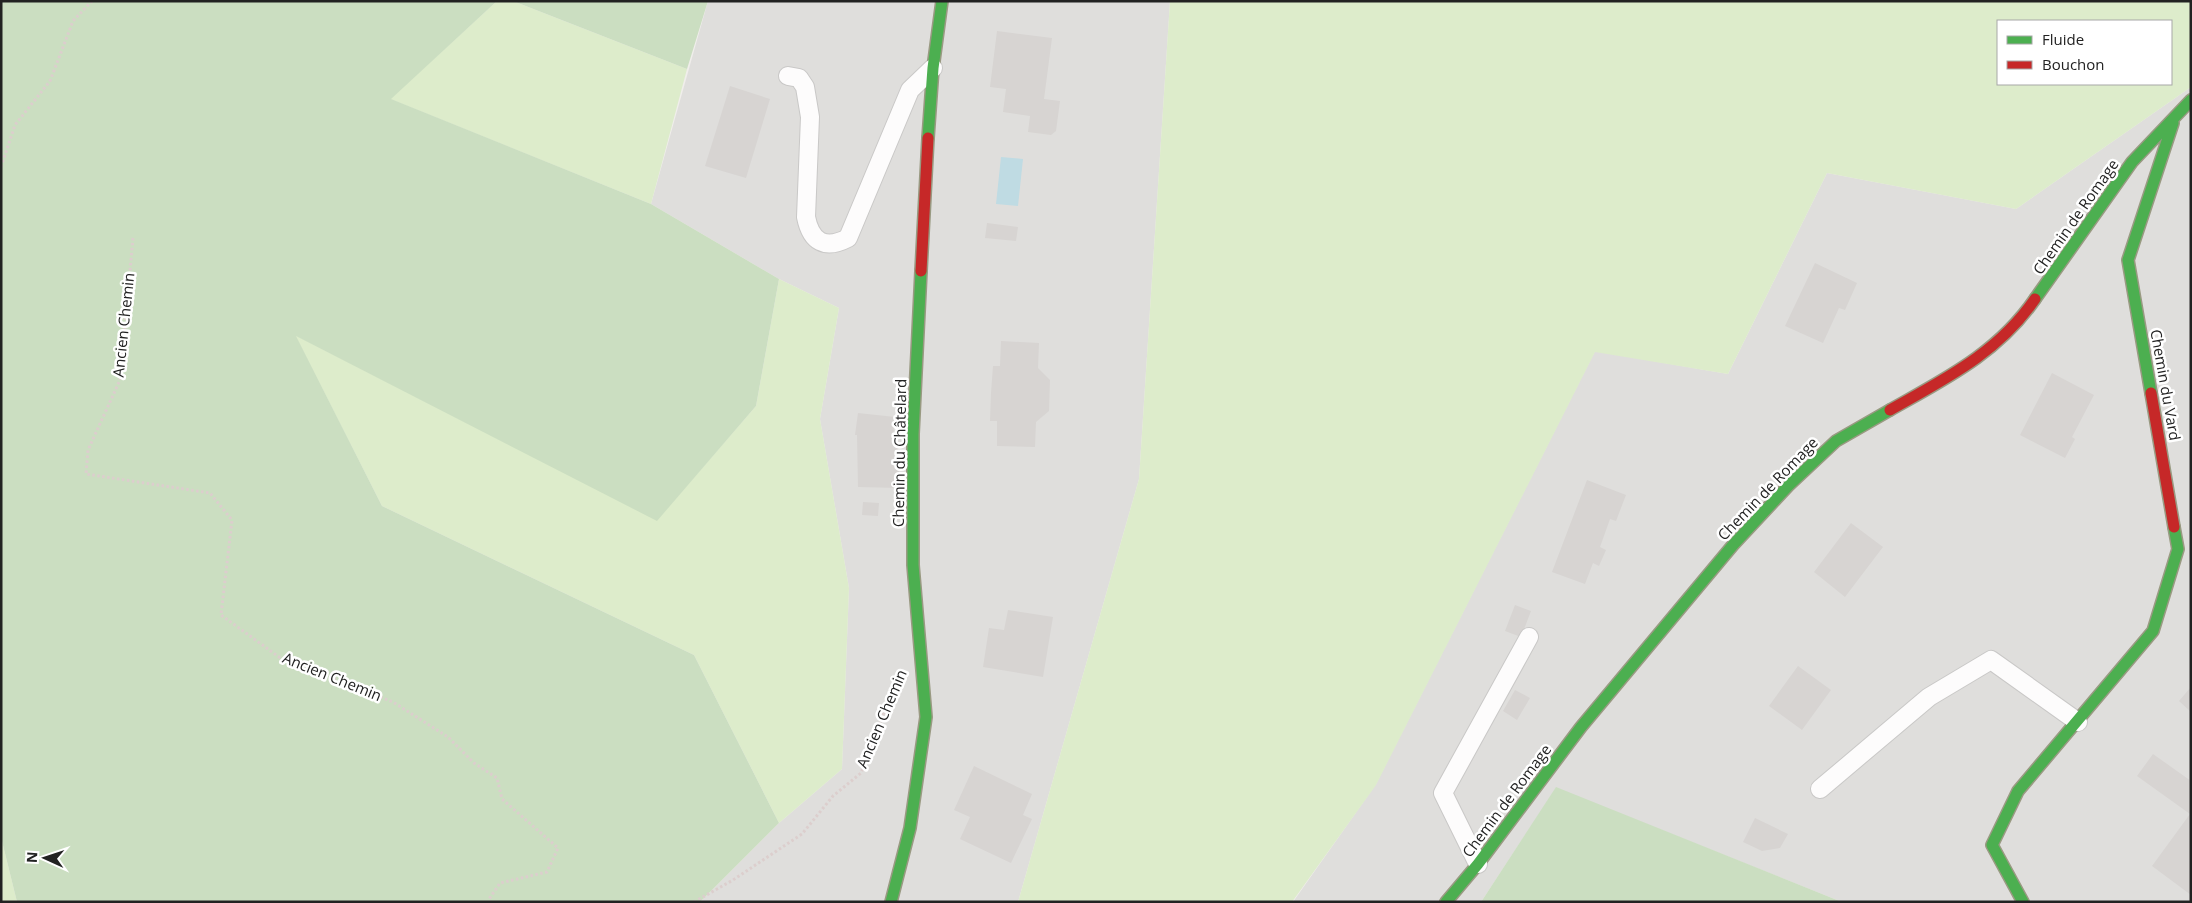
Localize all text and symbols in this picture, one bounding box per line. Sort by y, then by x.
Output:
legend [1997,20,2172,85]
text: Fluide [2042,29,2084,49]
text: Bouchon [2042,54,2105,74]
street label: Chemin de Romage [2028,155,2122,278]
street label: Ancien Chemin [108,272,138,378]
street label: Chemin du Vard [2146,328,2186,442]
street label: Chemin du Châtelard [888,379,910,527]
street label: Chemin de Romage [1713,432,1822,544]
street label: Ancien Chemin [280,647,385,705]
street label: Ancien Chemin [851,666,911,771]
street label: Chemin de Romage [1457,740,1555,861]
north arrow [20,833,70,883]
text: N [22,851,41,863]

